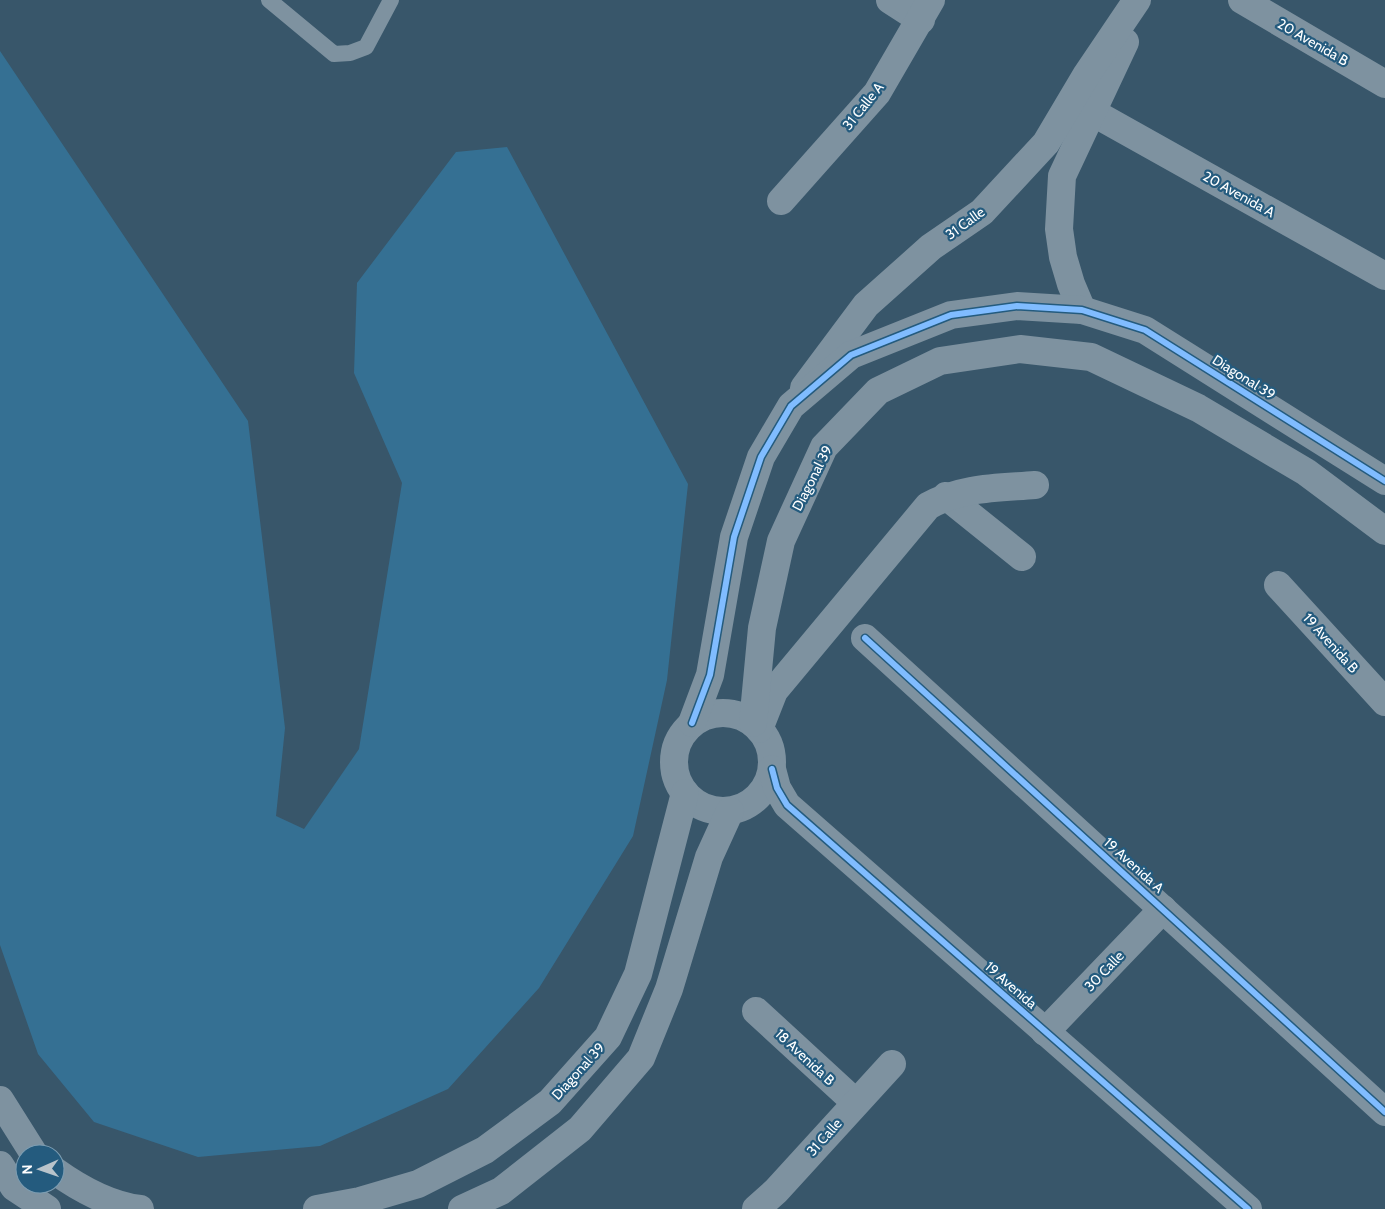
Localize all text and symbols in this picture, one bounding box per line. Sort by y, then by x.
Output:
street label: 20 Avenida B [1274,14,1352,70]
street label: 31 Calle A [838,78,888,133]
street label: 20 Avenida A [1200,167,1278,221]
street label: 31 Calle [942,203,988,243]
street label: Diagonal 39 [1209,351,1279,403]
street label: Diagonal 39 [788,442,836,514]
street label: 19 Avenida B [1299,609,1363,677]
street label: 19 Avenida A [1100,833,1168,897]
street label: 30 Calle [1080,947,1128,995]
street label: 19 Avenida [981,958,1041,1013]
street label: 18 Avenida B [771,1025,839,1089]
street label: Diagonal 39 [548,1039,608,1103]
street label: 31 Calle [802,1115,846,1159]
north arrow [15,1144,65,1194]
text: N [18,1164,36,1175]

